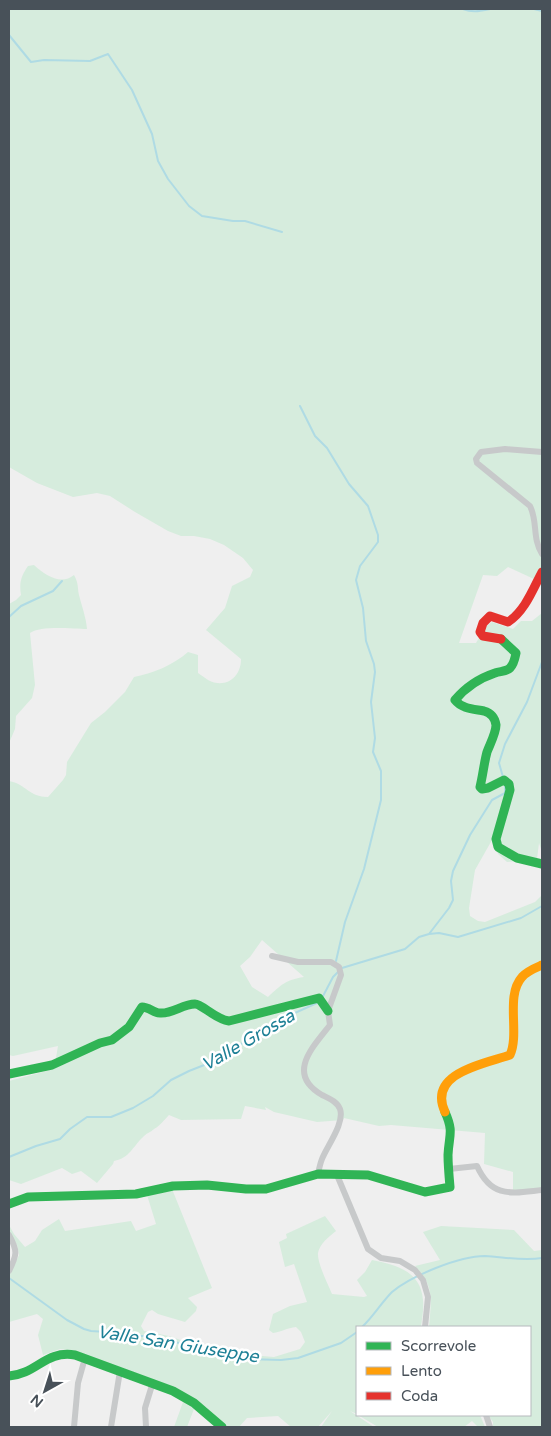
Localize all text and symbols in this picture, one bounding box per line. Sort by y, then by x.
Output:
water label: Valle Grossa [197,1004,299,1076]
water label: Valle San Giuseppe [96,1320,261,1368]
legend [356,1326,531,1416]
text: Scorrevole [401,1337,476,1355]
text: Lento [401,1362,442,1380]
north arrow [20,1366,70,1416]
text: Coda [401,1387,438,1405]
text: N [27,1391,47,1411]

